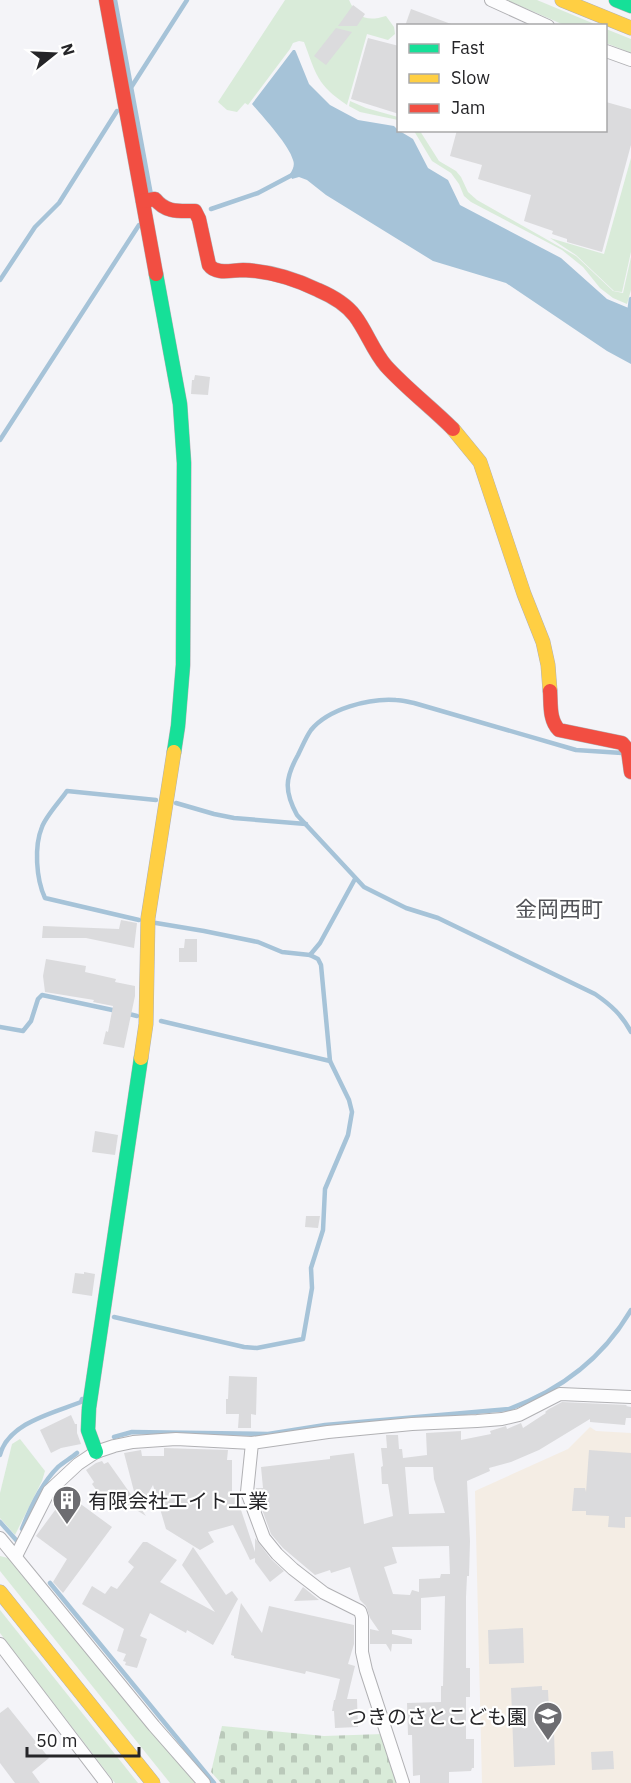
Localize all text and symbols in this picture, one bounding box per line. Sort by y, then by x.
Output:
north arrow [24,24,84,84]
legend [397,24,607,132]
text: Fast [451,36,485,59]
text: N [57,41,80,58]
text: Slow [451,66,490,89]
text: Jam [451,96,486,119]
district label: 金岡西町 [515,894,603,923]
building icon: 有限会社エイト工業 [51,1484,83,1526]
place label: 有限会社エイト工業 [88,1487,268,1514]
school or university icon: つきのさとこども園 [532,1700,564,1742]
place label: つきのさとこども園 [347,1703,527,1730]
scale bar [27,1720,140,1758]
text: 50 m [36,1729,78,1752]

